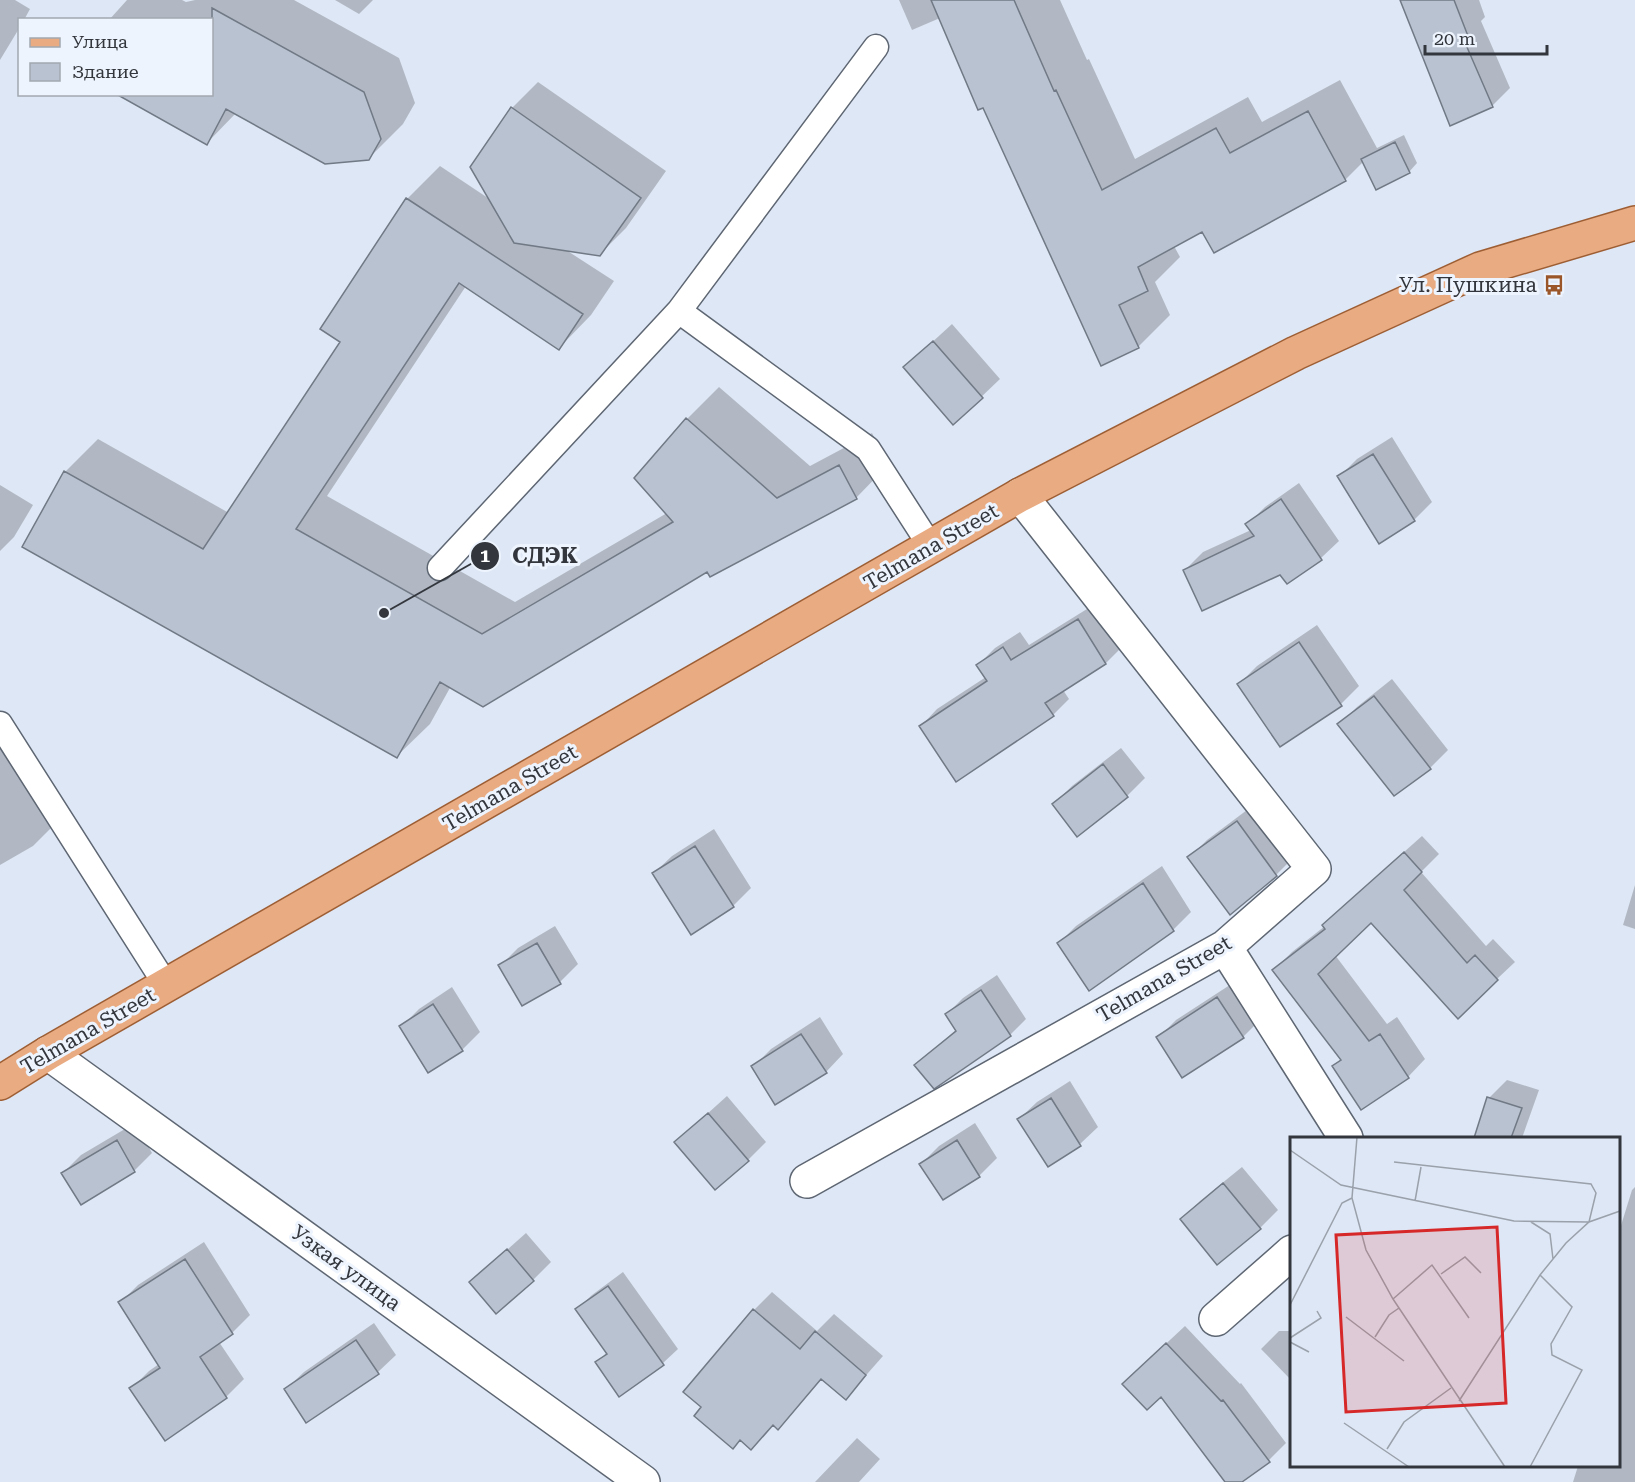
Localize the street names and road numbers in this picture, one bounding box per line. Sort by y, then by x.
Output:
street label: Telmana Street [859,499,1003,595]
street label: Telmana Street [438,740,582,836]
street label: Telmana Street [1092,931,1236,1027]
street label: Telmana Street [16,983,160,1079]
street label: Узкая улица [287,1220,406,1316]

